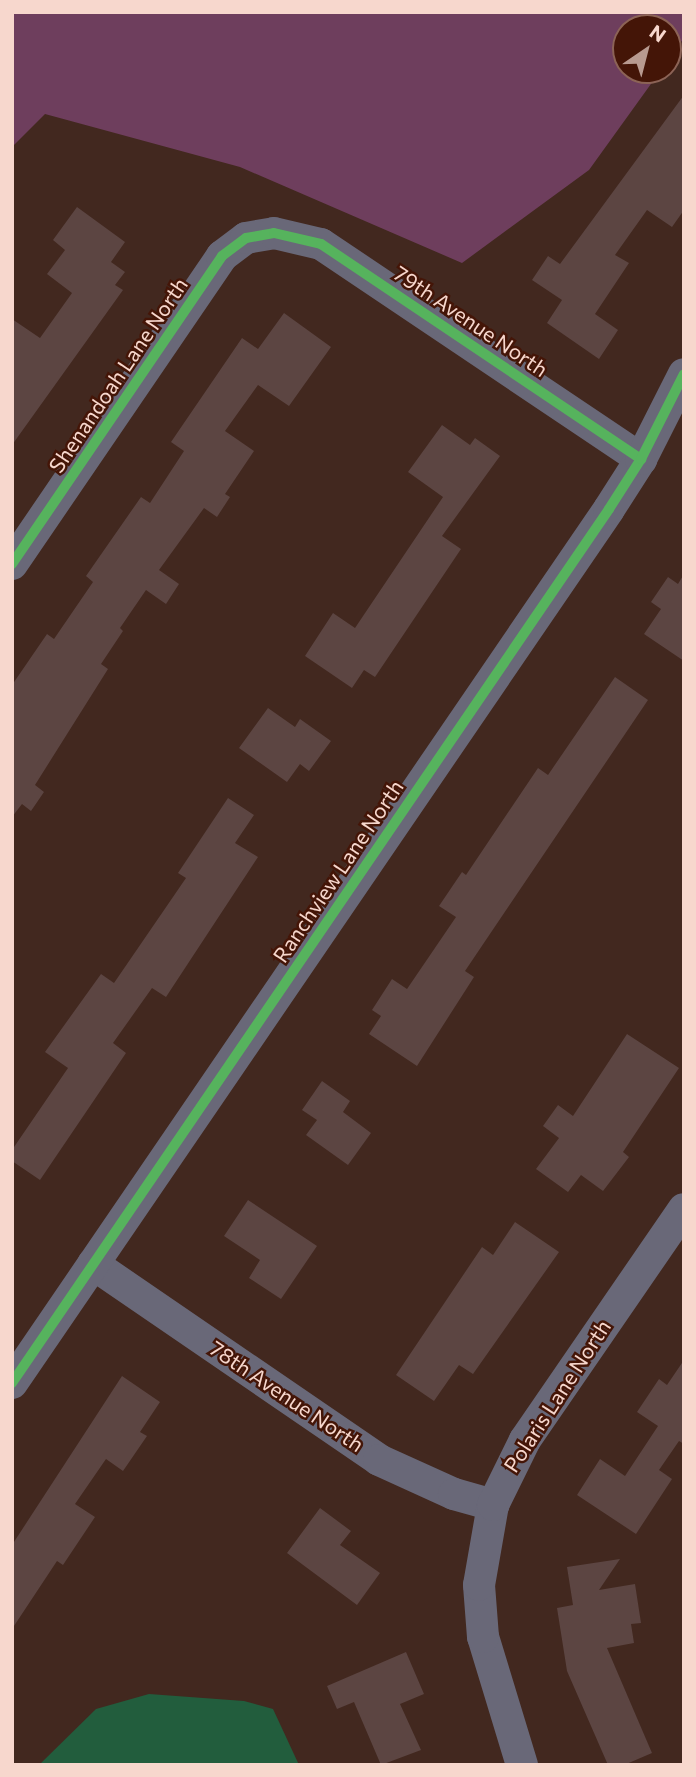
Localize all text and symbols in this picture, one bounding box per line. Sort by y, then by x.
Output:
north arrow [612,14,682,84]
text: N [646,20,671,47]
street label: 79th Avenue North [389,260,553,382]
street label: Shenandoah Lane North [43,273,193,477]
street label: Ranchview Lane North [268,775,408,967]
street label: Polaris Lane North [498,1315,616,1477]
street label: 78th Avenue North [205,1335,369,1457]

